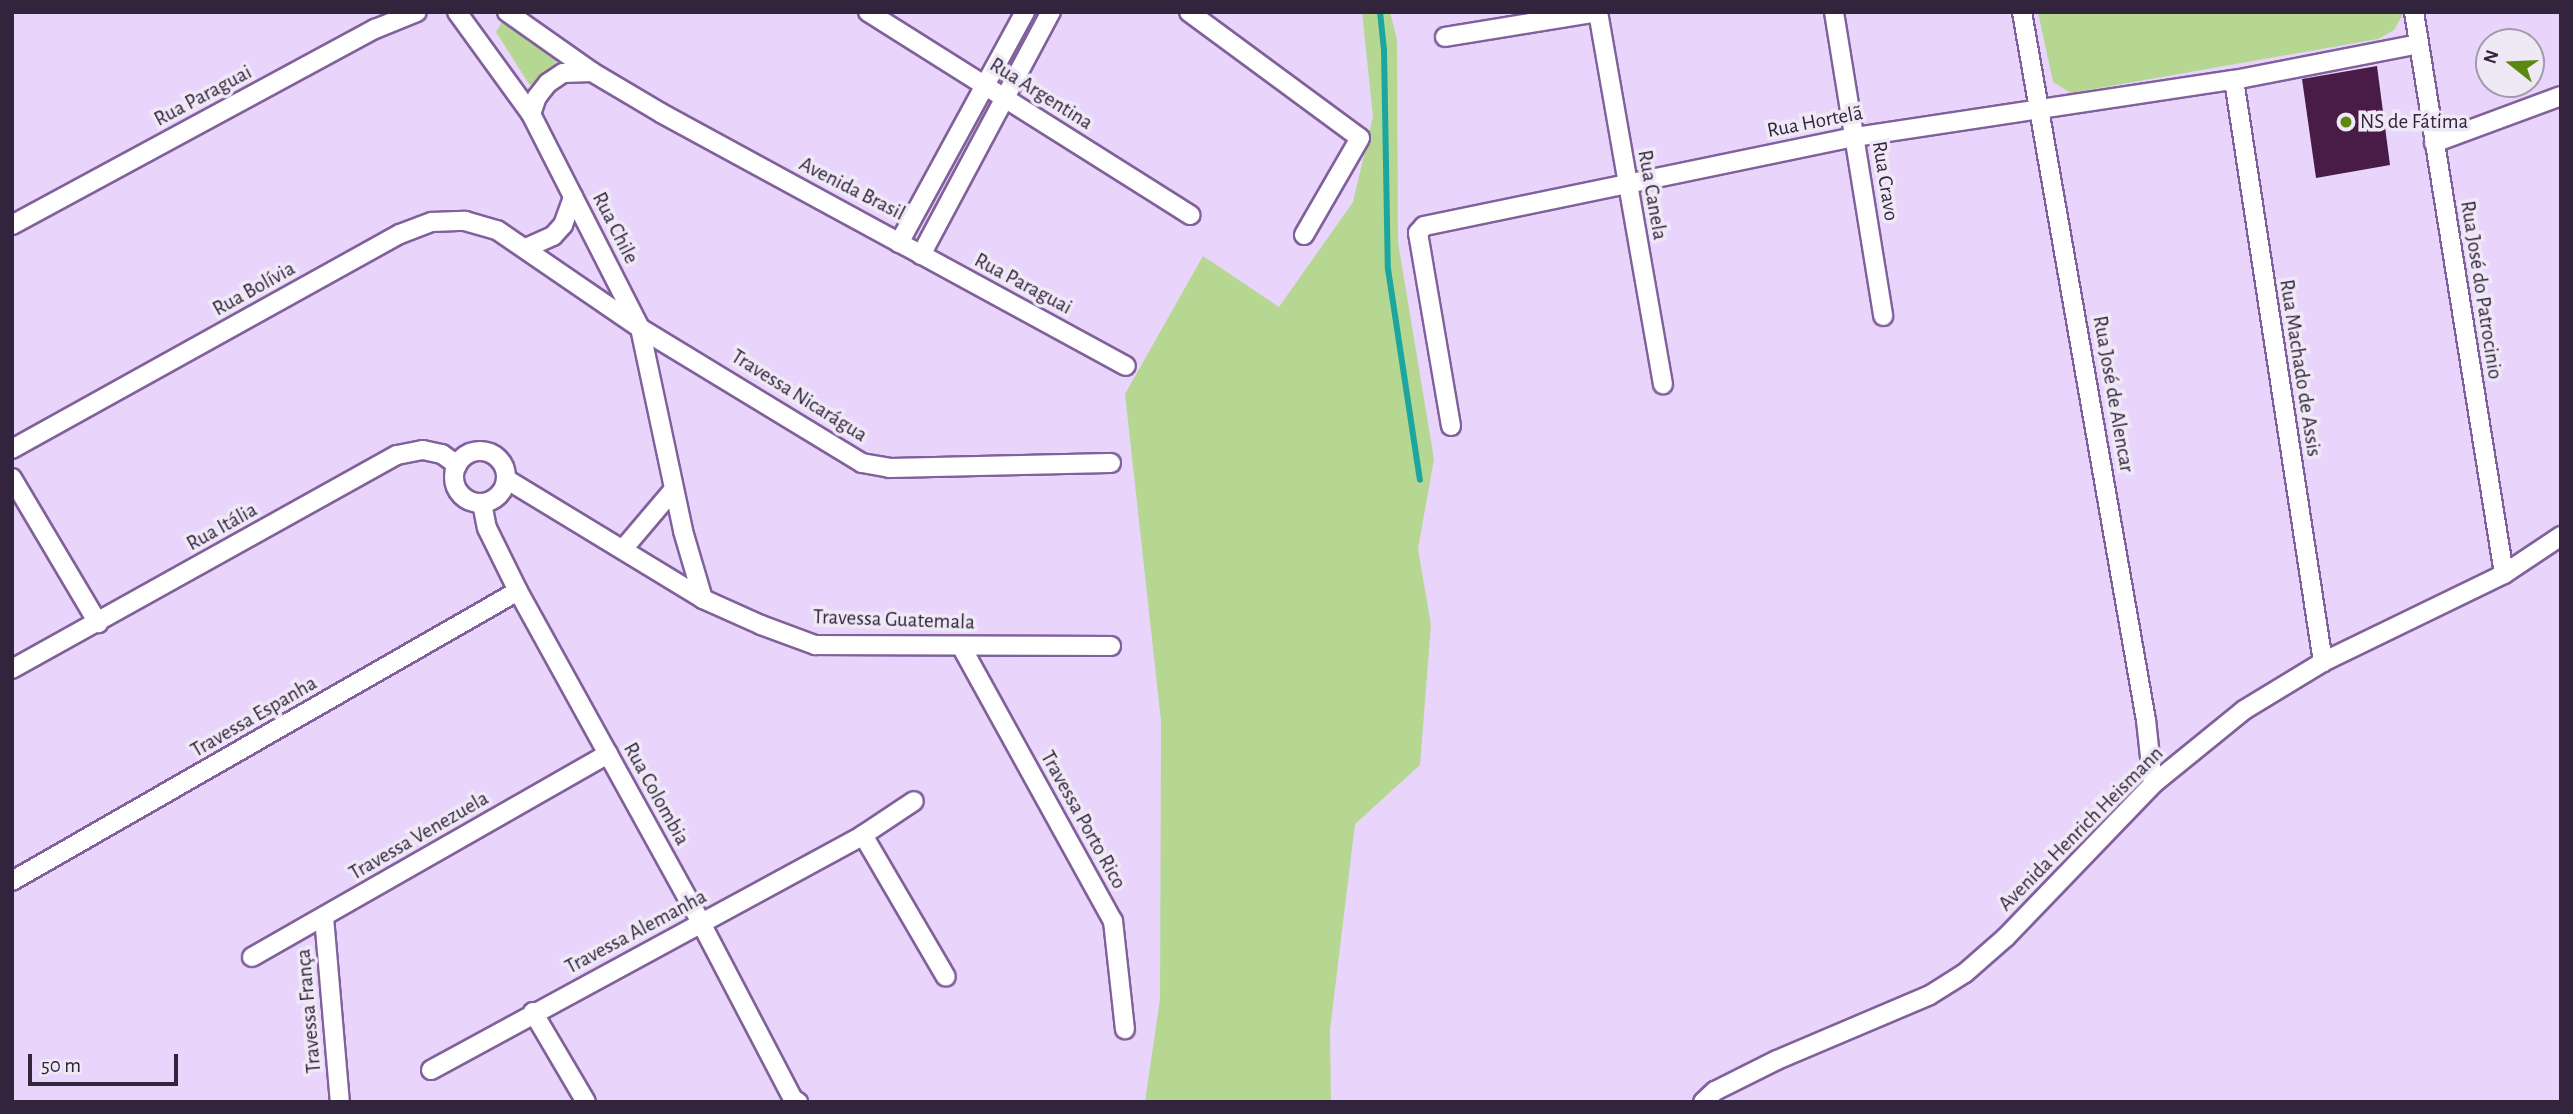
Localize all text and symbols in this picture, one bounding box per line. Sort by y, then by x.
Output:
north arrow [2475,28,2545,98]
text: N [2480,48,2503,66]
street label: Rua Argentina [985,52,1097,136]
street label: Rua Paraguai [150,60,256,132]
street label: Rua Hortelã [1765,100,1865,144]
place label: NS de Fátima [2360,109,2468,135]
marker: NS de Fátima [2338,114,2354,130]
street label: Rua Cravo [1866,139,1904,223]
street label: Rua Canela [1632,148,1672,242]
street label: Avenida Brasil [795,152,909,226]
street label: Rua Chile [586,188,644,268]
street label: Rua José do Patrocinio [2454,199,2508,381]
street label: Rua Paraguai [970,248,1076,320]
street label: Rua Bolívia [208,256,300,322]
street label: Rua Machado de Assis [2274,278,2326,458]
street label: Rua José de Alencar [2087,314,2139,474]
street label: Travessa Nicarágua [726,344,872,448]
street label: Rua Itália [182,497,262,557]
street label: Travessa Guatemala [813,605,975,635]
street label: Travessa Espanha [186,671,322,763]
street label: Rua Colombia [617,738,695,850]
street label: Avenida Henrich Heismann [1993,741,2169,917]
street label: Travessa Porto Rico [1035,746,1131,894]
street label: Travessa Venezuela [345,786,493,886]
street label: Travessa Alemanha [561,884,711,980]
street label: Travessa França [291,948,327,1074]
scale bar [32,1040,182,1084]
text: 50 m [41,1055,81,1076]

